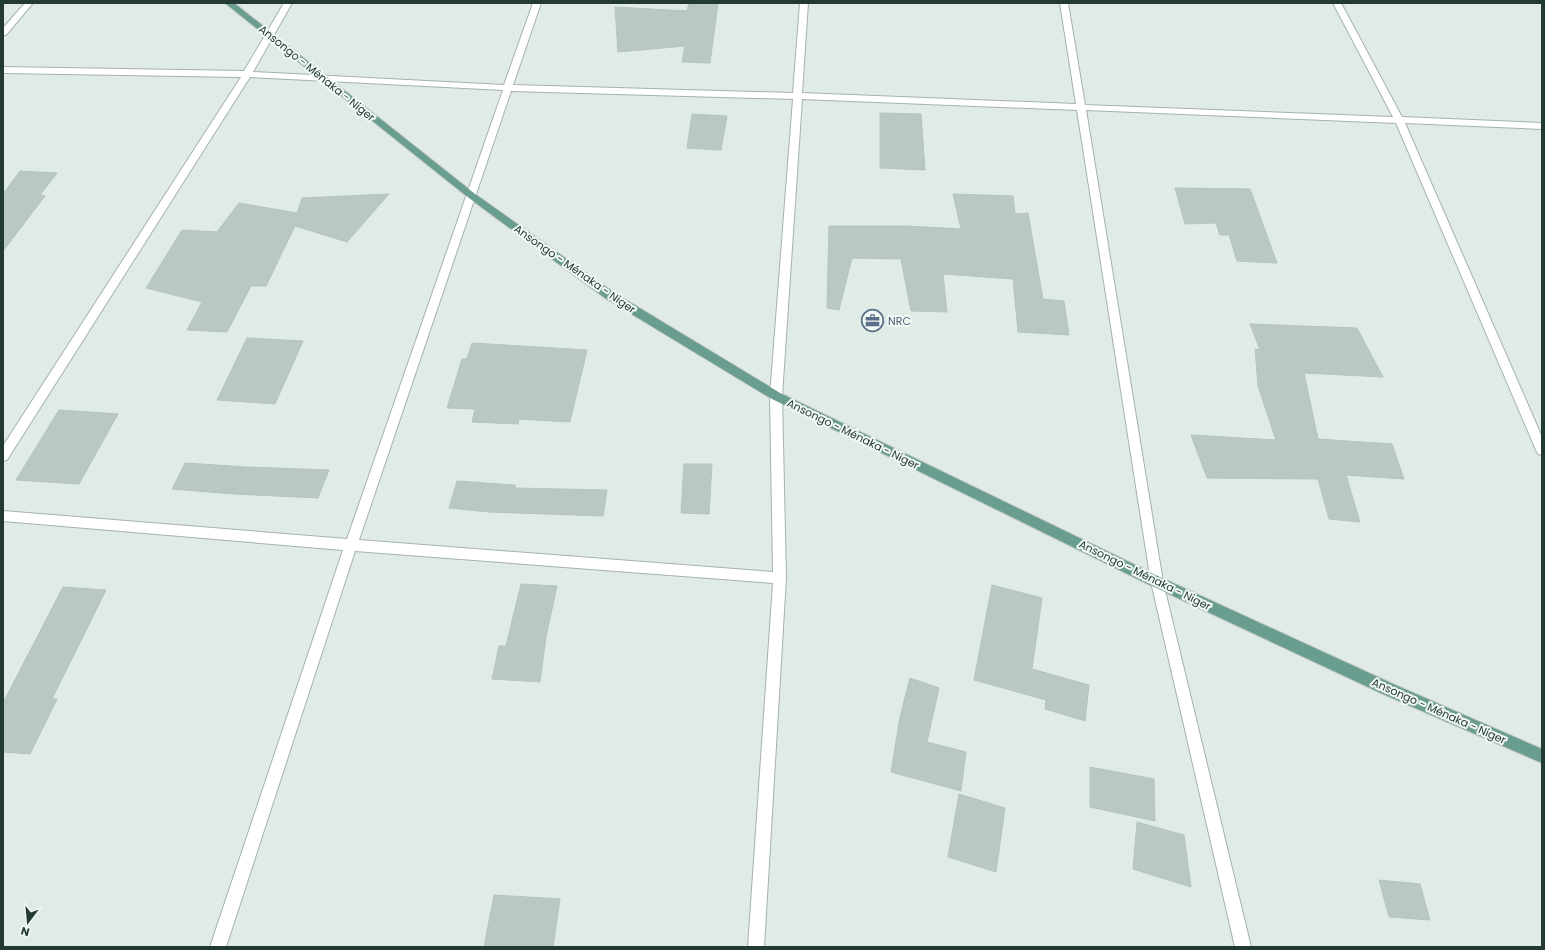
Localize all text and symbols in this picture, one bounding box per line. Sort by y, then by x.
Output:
street label: Ansongo - Ménaka - Niger [256,21,378,125]
street label: Ansongo - Ménaka - Niger [511,221,639,317]
office icon: NRC [860,308,886,334]
place label: NRC [888,313,911,329]
street label: Ansongo - Ménaka - Niger [784,395,922,473]
street label: Ansongo - Ménaka - Niger [1076,536,1214,614]
street label: Ansongo - Ménaka - Niger [1369,674,1509,748]
north arrow [8,902,48,942]
text: N [19,923,31,940]

